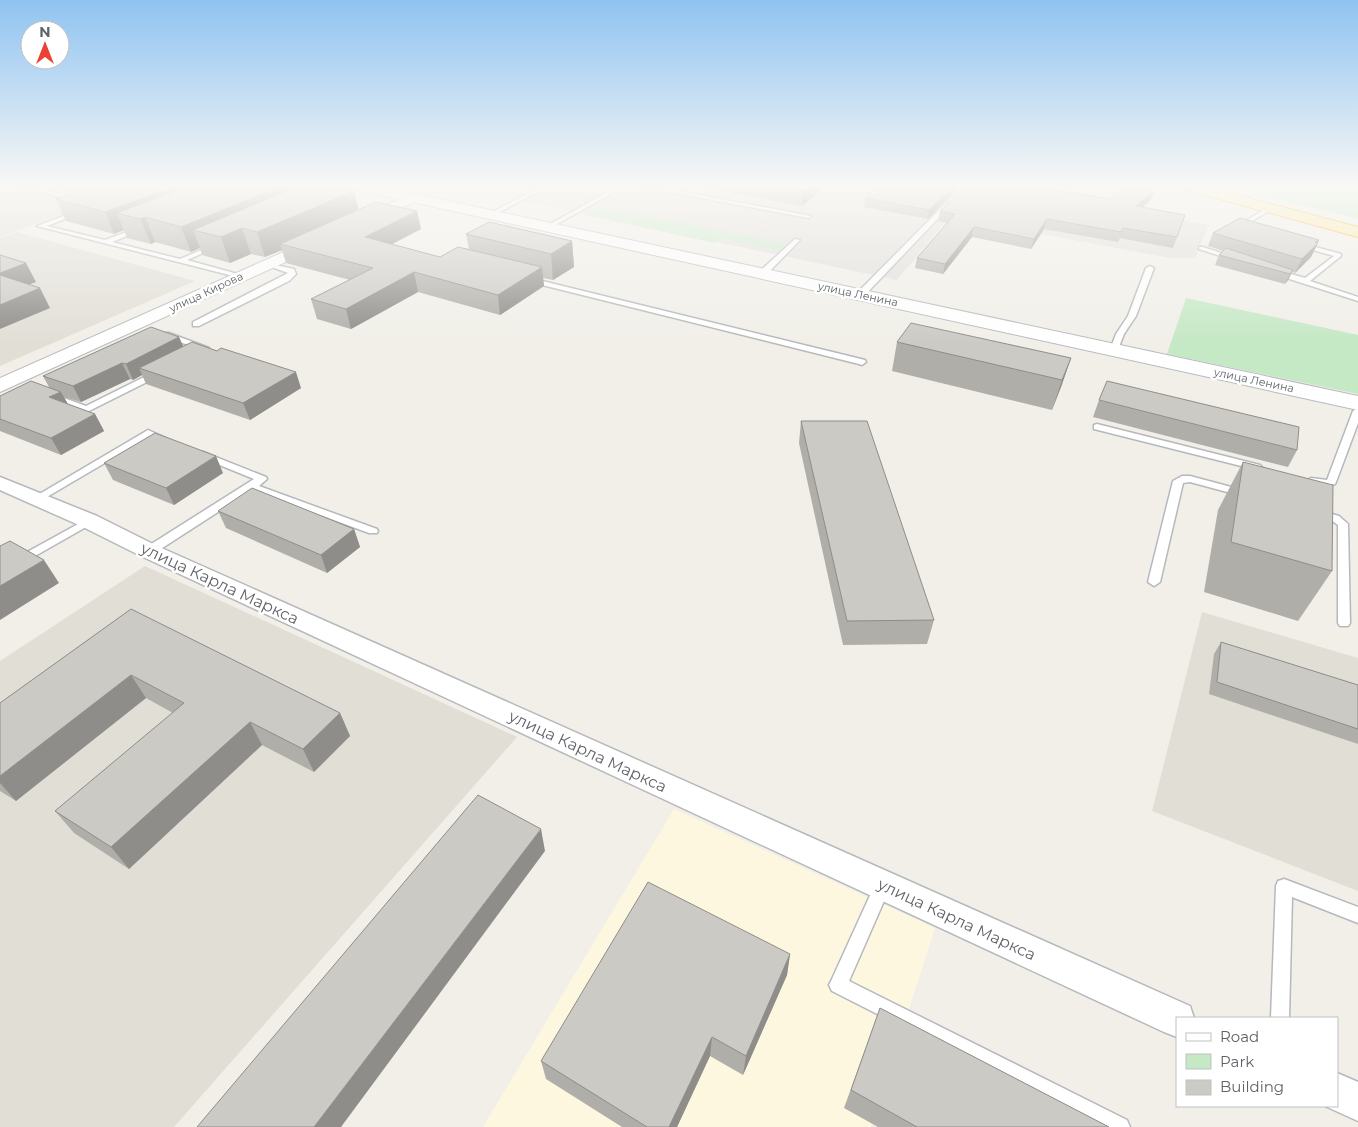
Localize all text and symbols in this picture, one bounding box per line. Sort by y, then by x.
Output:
north arrow [20,20,70,70]
text: N [39,23,51,41]
street label: улица Кирова [166,269,245,316]
street label: улица Ленина [816,278,899,309]
street label: улица Ленина [1212,364,1295,395]
street label: улица Карла Маркса [137,538,302,628]
street label: улица Карла Маркса [505,706,670,796]
street label: улица Карла Маркса [874,874,1039,964]
legend [1176,1017,1338,1107]
text: Road [1220,1027,1259,1046]
text: Park [1220,1052,1254,1071]
text: Building [1220,1077,1284,1096]

